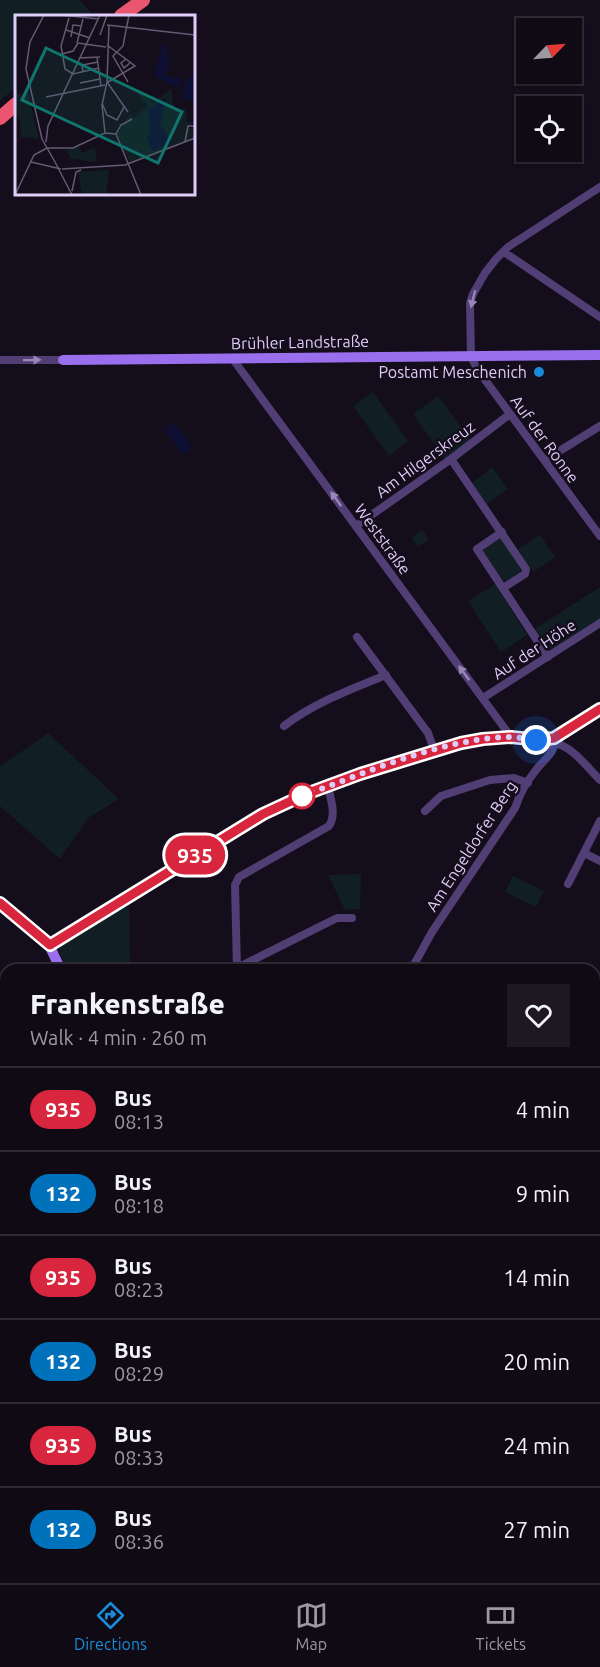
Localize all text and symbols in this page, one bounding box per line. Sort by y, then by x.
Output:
inset map [15,15,195,195]
north arrow [516,18,582,84]
map controls [516,18,582,162]
button: locate [516,96,582,162]
one-way arrow [467,290,477,308]
street label: Brühler Landstraße [231,332,369,352]
one-way arrow [22,355,41,365]
place label: Postamt Meschenich [378,363,527,381]
marker: Postamt Meschenich [532,365,546,379]
street label: Auf der Ronne [507,392,583,486]
street label: Am Hilgerskreuz [372,417,478,501]
one-way arrow [330,491,342,507]
street label: Weststraße [351,500,415,578]
street label: Auf der Höhe [489,615,579,683]
one-way arrow [459,665,471,680]
your location [521,725,551,755]
street label: Am Engeldorfer Berg [422,777,520,915]
unlabelled marker [289,783,315,809]
line badge: 935 [160,836,230,874]
text: 935 [177,843,213,867]
button: heart [507,984,570,1047]
text: Frankenstraße [30,988,225,1019]
text: Walk · 4 min · 260 m [30,1026,207,1049]
text: Bus [114,1085,152,1110]
text: 935 [45,1097,81,1121]
text: 4 min [516,1097,570,1122]
text: 08:13 [114,1110,164,1133]
text: Bus [114,1169,152,1194]
text: 132 [45,1181,81,1205]
text: 9 min [516,1181,570,1206]
text: 08:18 [114,1194,164,1217]
text: Bus [114,1253,152,1278]
text: 935 [45,1265,81,1289]
text: 14 min [503,1265,570,1290]
text: 08:23 [114,1278,164,1301]
text: Bus [114,1337,152,1362]
text: 132 [45,1349,81,1373]
text: 20 min [503,1349,570,1374]
text: 08:29 [114,1362,164,1385]
text: Bus [114,1421,152,1446]
text: 935 [45,1433,81,1457]
text: 24 min [503,1433,570,1458]
text: 08:33 [114,1446,164,1469]
text: Bus [114,1505,152,1530]
text: 132 [45,1517,81,1541]
text: 27 min [503,1517,570,1542]
text: 08:36 [114,1530,164,1553]
tab: Directions [74,1599,147,1653]
tab: Map [295,1599,328,1653]
tab: Tickets [476,1599,526,1653]

